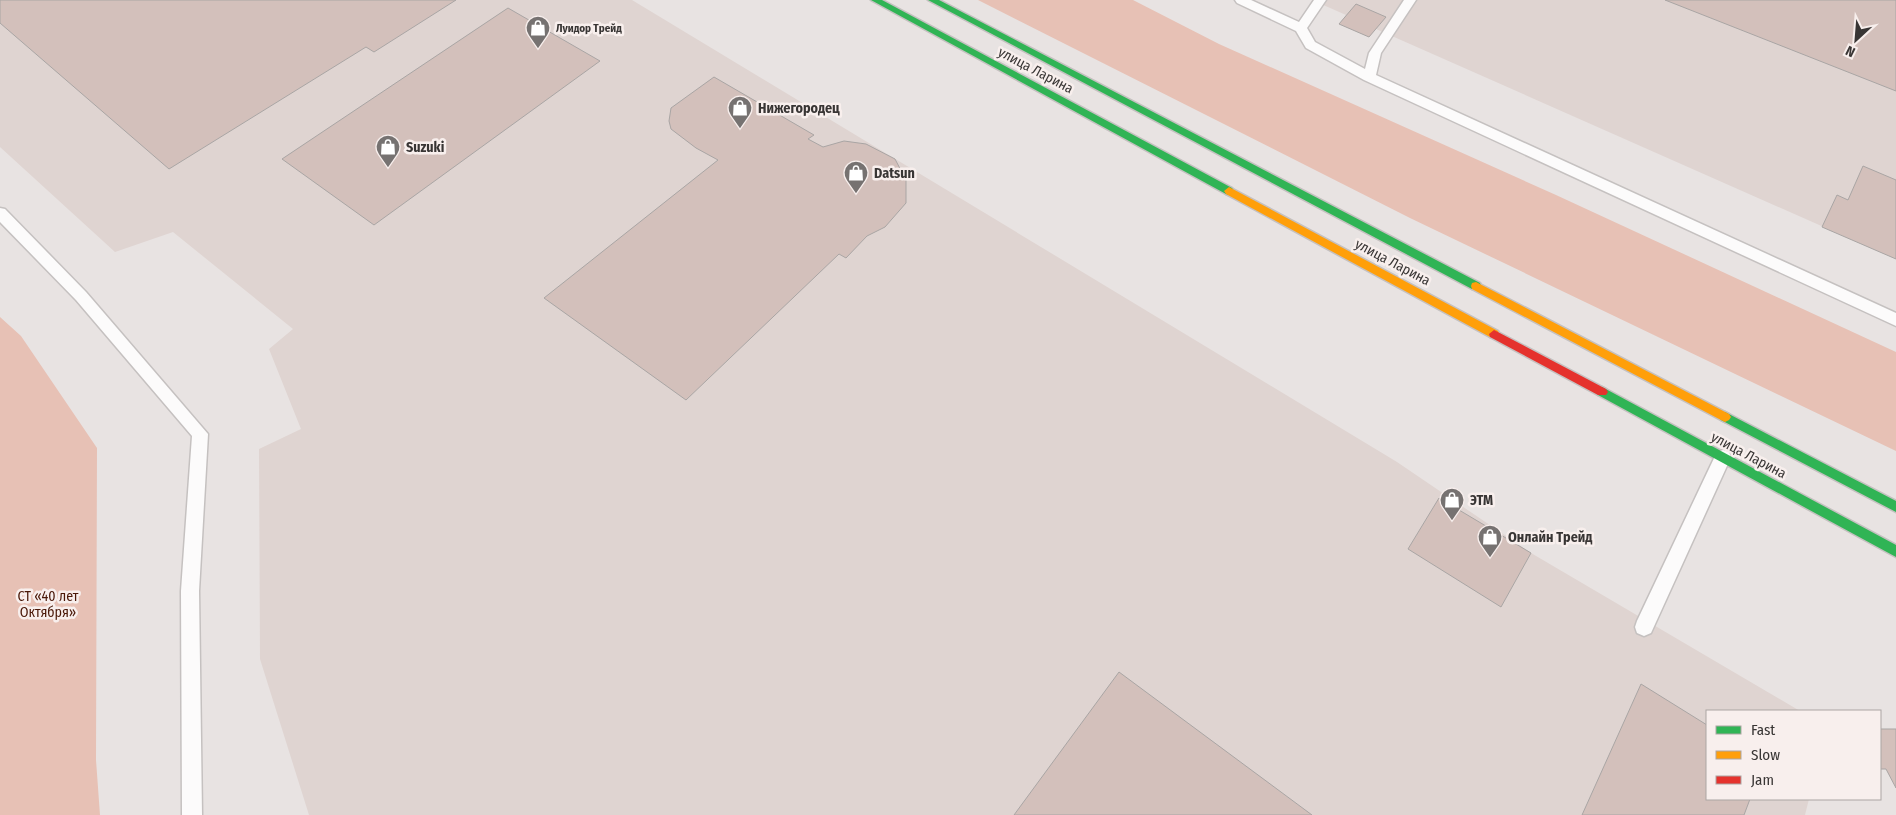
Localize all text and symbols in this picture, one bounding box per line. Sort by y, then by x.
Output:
shop icon: Луидор Трейд [525,15,551,49]
north arrow [1831,15,1881,65]
place label: Луидор Трейд [556,22,622,35]
text: N [1843,42,1858,61]
street label: улица Ларина [995,44,1076,97]
shop icon: Нижегородец [727,95,753,129]
place label: Нижегородец [758,100,840,117]
shop icon: Suzuki [375,134,401,168]
place label: Suzuki [406,139,445,156]
shop icon: Datsun [843,160,869,194]
place label: Datsun [874,165,915,182]
street label: улица Ларина [1352,236,1433,289]
street label: улица Ларина [1708,429,1789,482]
shop icon: ЭТМ [1439,487,1465,521]
place label: ЭТМ [1470,492,1493,509]
shop icon: Онлайн Трейд [1477,524,1503,558]
place label: Онлайн Трейд [1508,529,1592,546]
park label: СТ «40 лет Октября» [18,588,79,621]
legend [1706,710,1881,800]
text: Fast [1751,721,1775,739]
text: Slow [1751,746,1780,764]
text: Jam [1751,771,1774,789]

